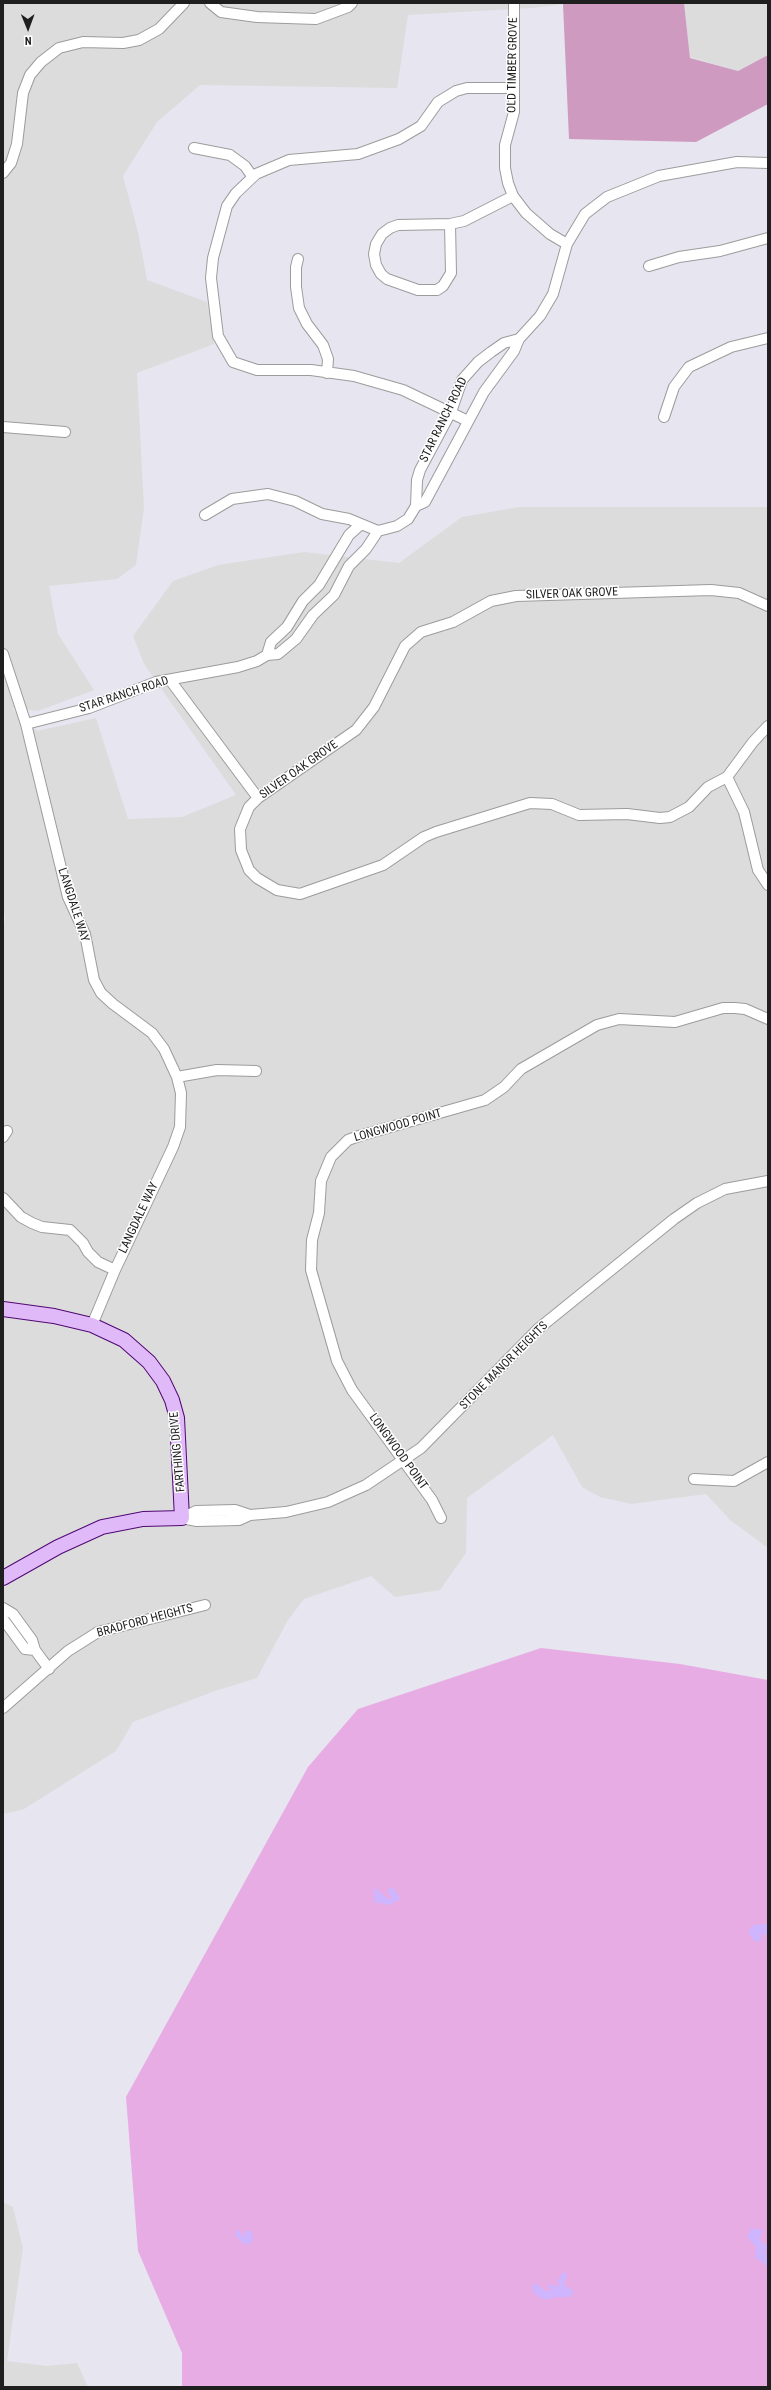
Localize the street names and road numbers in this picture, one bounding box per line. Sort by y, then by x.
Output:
street label: OLD TIMBER GROVE [505,17,521,113]
street label: STAR RANCH ROAD [417,375,471,465]
street label: SILVER OAK GROVE [526,585,618,603]
street label: STAR RANCH ROAD [78,674,170,716]
street label: SILVER OAK GROVE [257,738,341,802]
street label: LANGDALE WAY [54,866,92,944]
street label: LONGWOOD POINT [352,1107,444,1145]
street label: LANGDALE WAY [116,1180,162,1256]
street label: STONE MANOR HEIGHTS [457,1319,551,1413]
street label: FARTHING DRIVE [167,1411,189,1493]
street label: LONGWOOD POINT [366,1411,430,1493]
street label: BRADFORD HEIGHTS [95,1601,195,1641]

